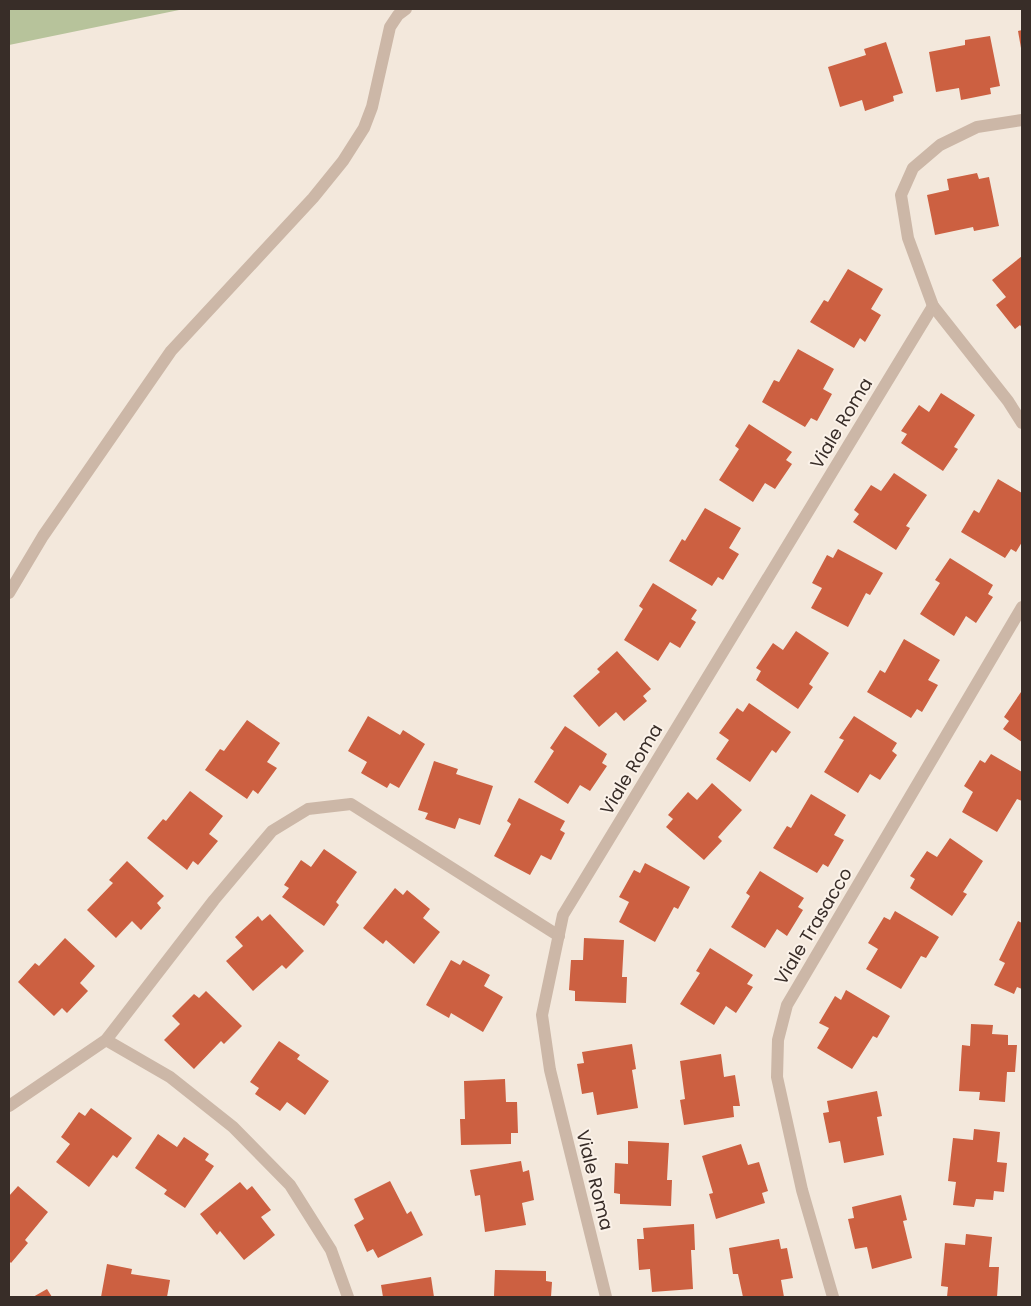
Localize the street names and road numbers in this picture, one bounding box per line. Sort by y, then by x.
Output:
street label: Viale Roma [804,373,878,473]
street label: Viale Roma [594,719,668,819]
street label: Viale Trasacco [768,863,858,989]
street label: Viale Roma [570,1127,620,1233]

